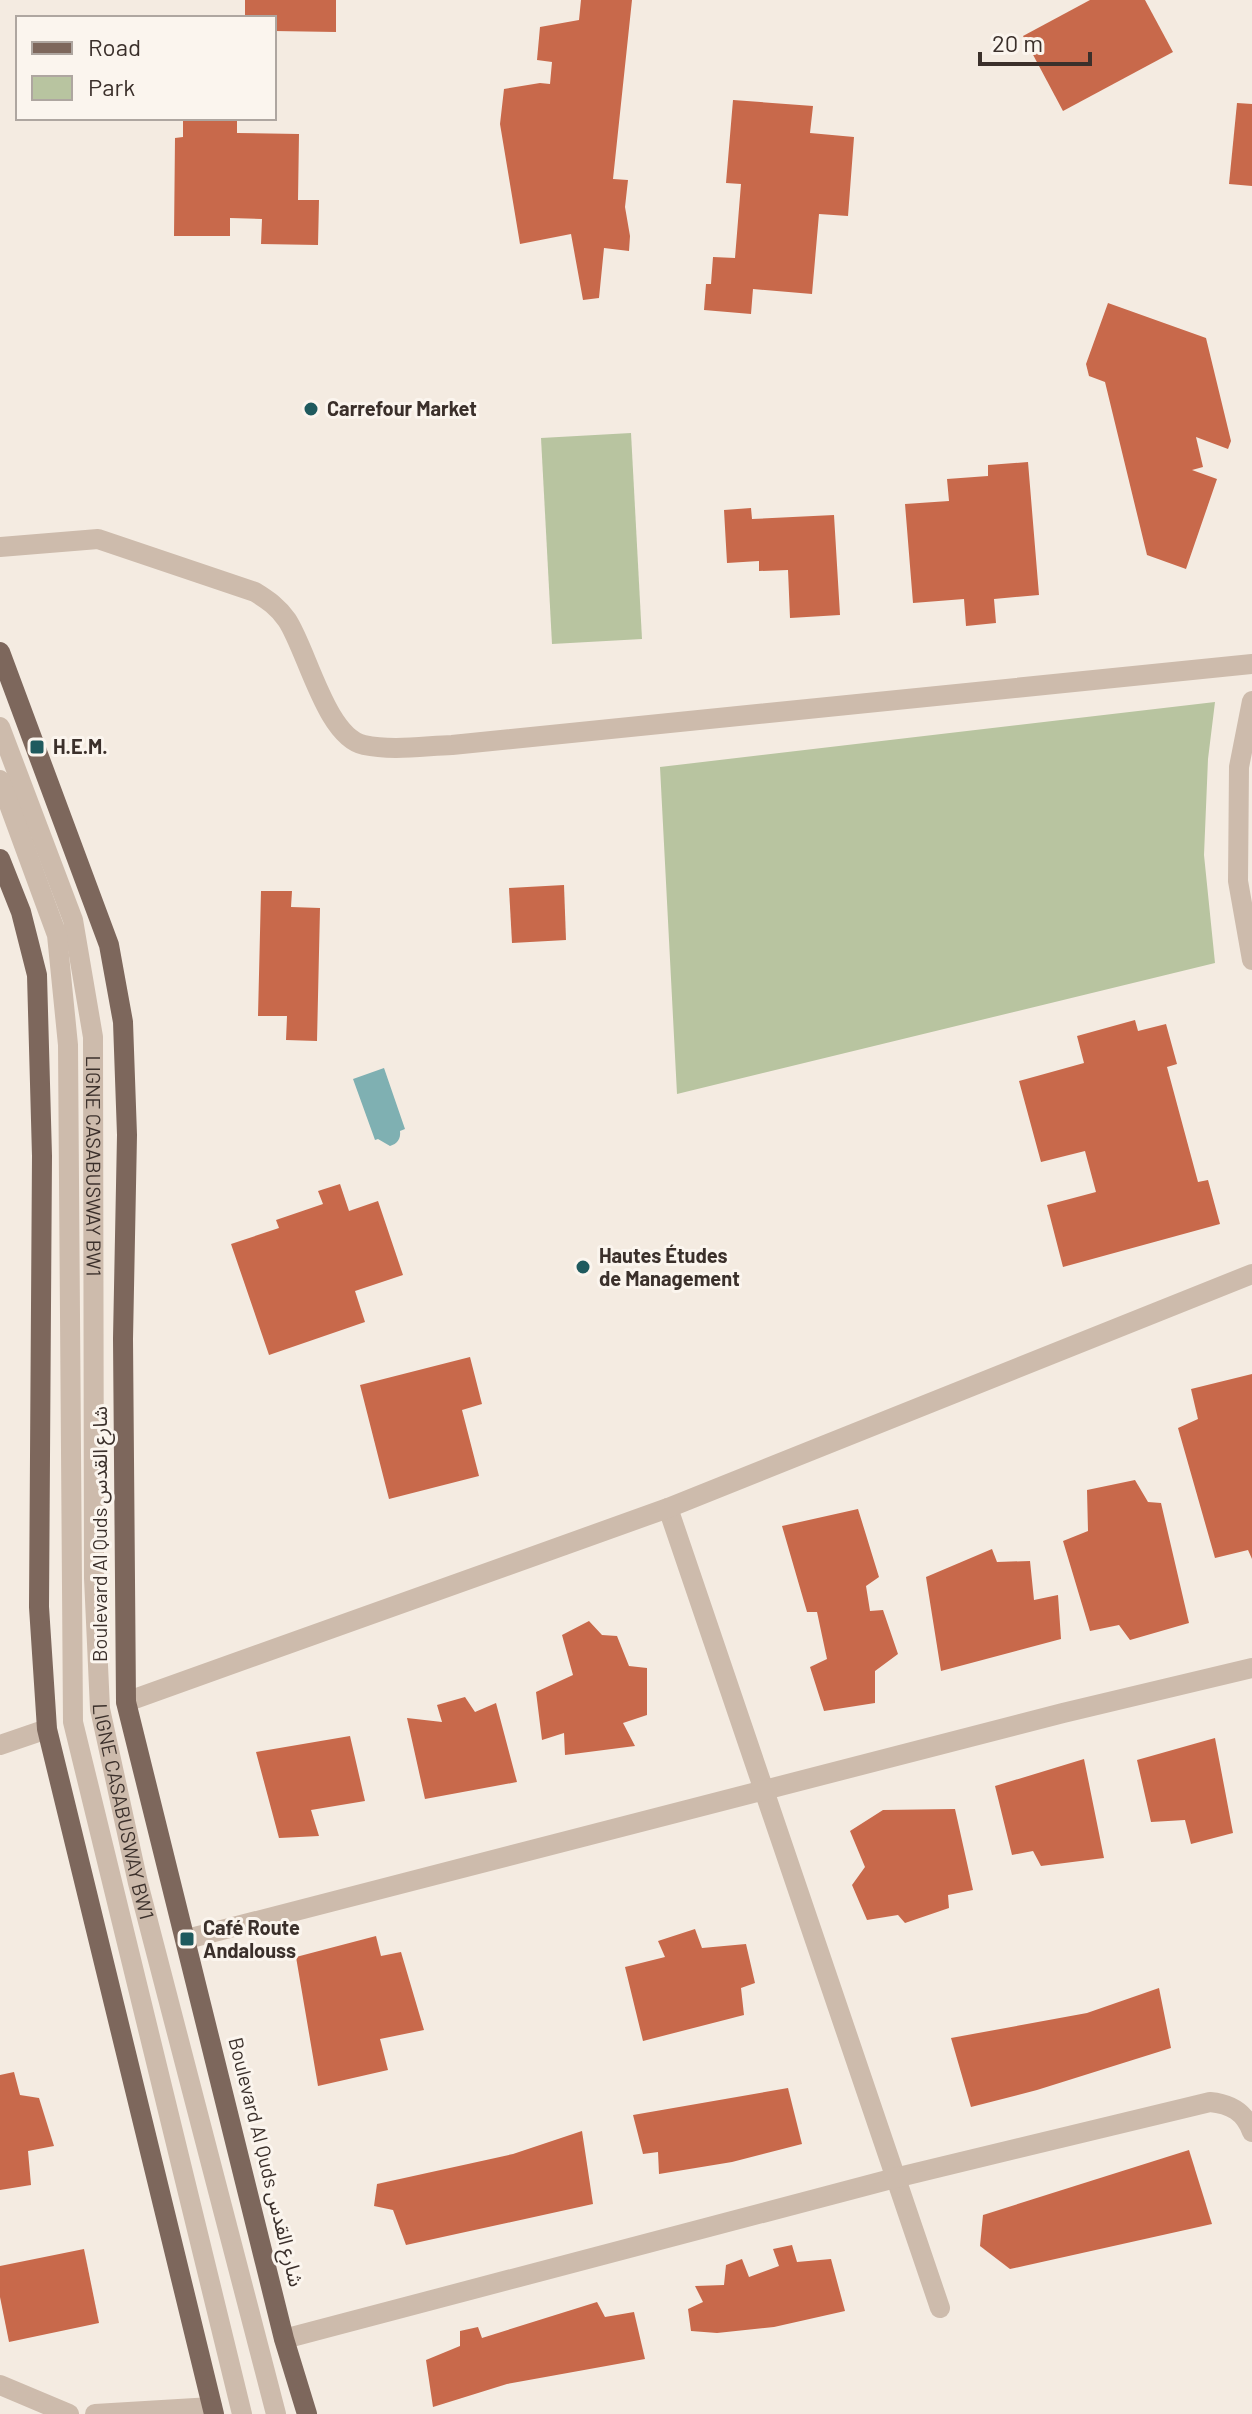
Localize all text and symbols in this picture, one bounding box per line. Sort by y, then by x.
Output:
legend [16,16,276,120]
scale bar [980,16,1090,66]
text: 20 m [992,28,1043,57]
text: Road [88,32,141,61]
text: Park [88,72,135,101]
place label: Carrefour Market [327,396,477,420]
marker: Carrefour Market [302,400,320,418]
place label: H.E.M. [53,734,108,758]
marker: H.E.M. [28,738,46,756]
street label: LIGNE CASABUSWAY BW1 [82,1055,106,1276]
place label: Hautes Études de Management [599,1243,740,1290]
marker: Hautes Études de Management [574,1258,592,1276]
street label: Boulevard Al Quds شارع القدس [87,1406,115,1662]
street label: LIGNE CASABUSWAY BW1 [89,1703,160,1922]
place label: Café Route Andalouss [203,1915,300,1962]
marker: Café Route Andalouss [178,1930,196,1948]
street label: Boulevard Al Quds شارع القدس [220,2035,310,2290]

